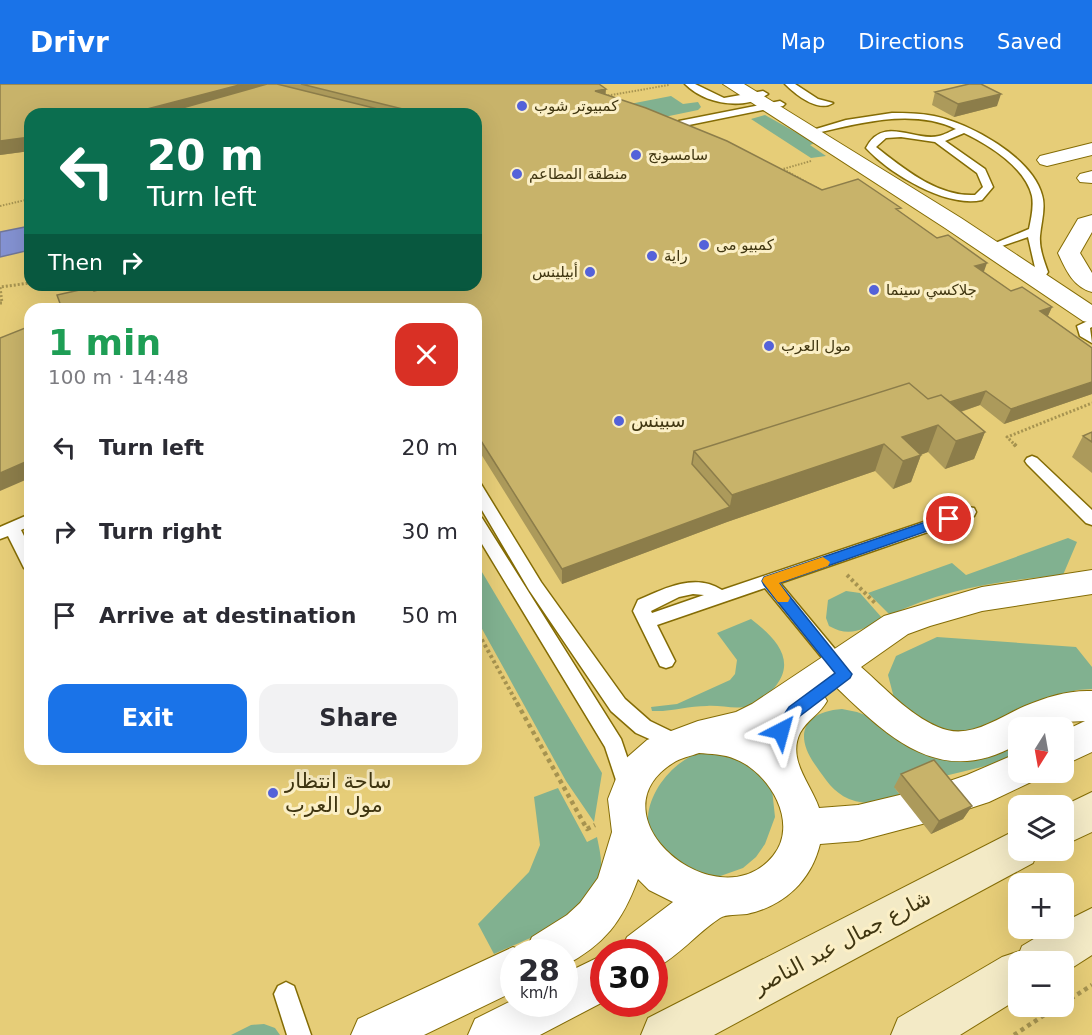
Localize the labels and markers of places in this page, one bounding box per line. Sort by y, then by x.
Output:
place label: كمبيوتر شوب [534,97,619,115]
marker: كمبيوتر شوب [515,99,529,113]
place label: سامسونج [648,146,708,164]
marker: سامسونج [629,148,643,162]
place label: منطقة المطاعم [529,165,627,183]
marker: منطقة المطاعم [510,167,524,181]
place label: كمبيو مى [716,236,775,254]
marker: كمبيو مى [697,238,711,252]
place label: راية [664,247,688,265]
marker: راية [645,249,659,263]
place label: أبيلينس [532,262,578,281]
marker: أبيلينس [583,265,597,279]
place label: جلاكسي سينما [886,281,977,300]
marker: جلاكسي سينما [867,283,881,297]
place label: مول العرب [781,337,851,355]
marker: مول العرب [762,339,776,353]
place label: سبينس [631,410,685,431]
marker: سبينس [612,414,626,428]
pin [923,493,974,544]
place label: ساحة انتظار مول العرب [284,769,392,817]
marker: ساحة انتظار مول العرب [266,786,280,800]

